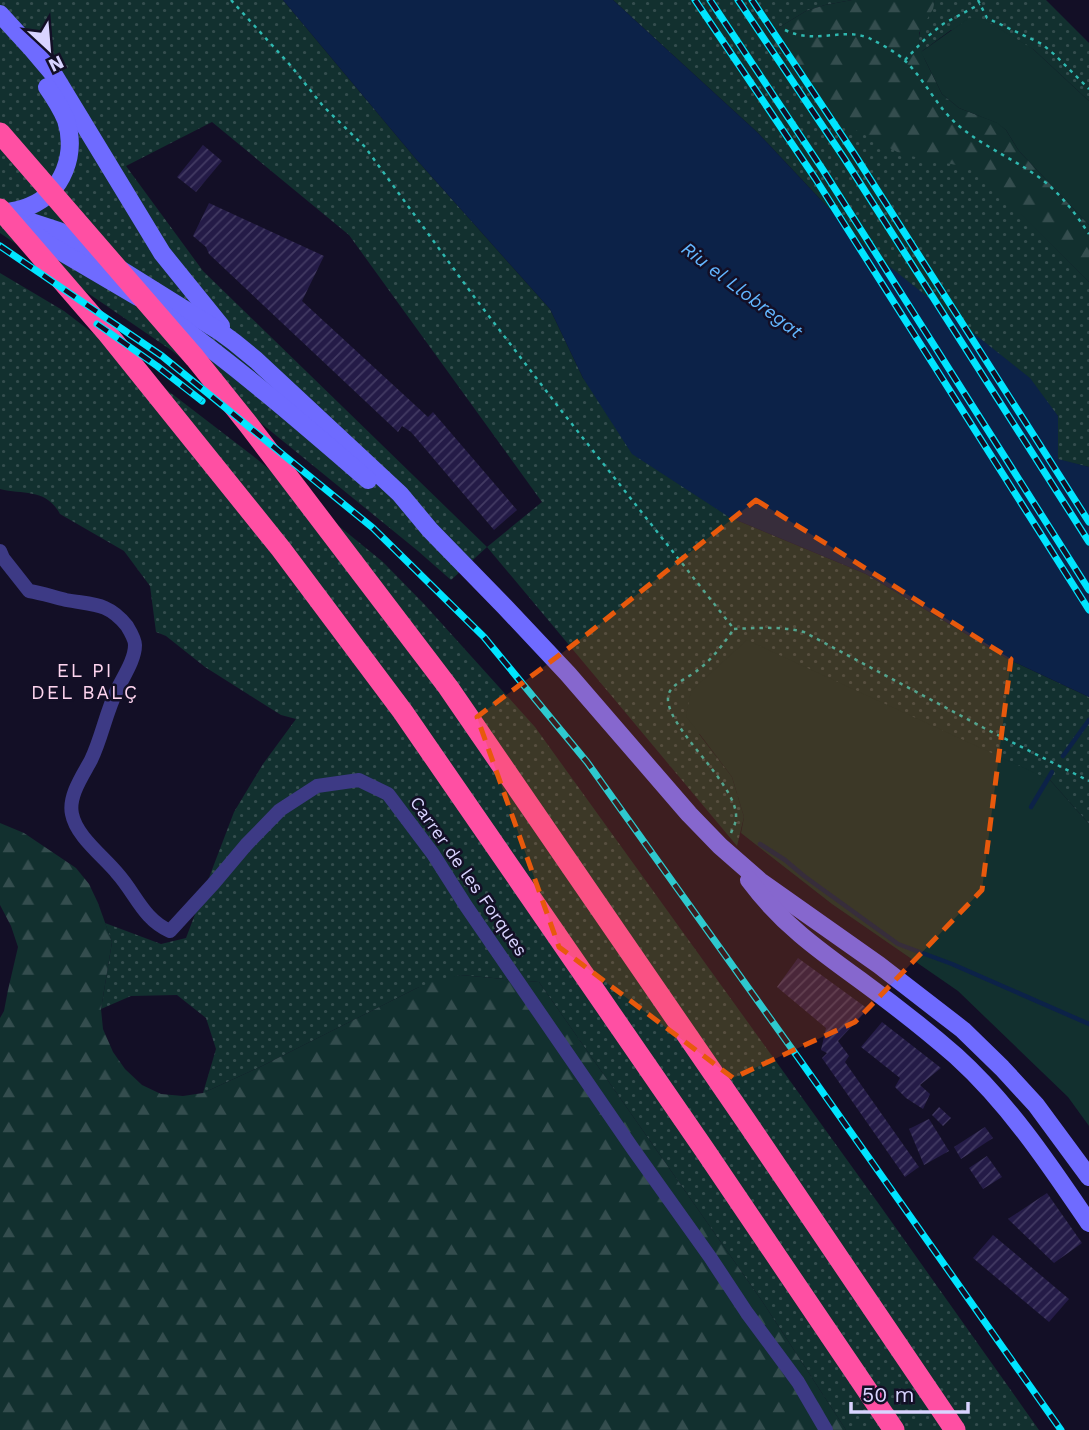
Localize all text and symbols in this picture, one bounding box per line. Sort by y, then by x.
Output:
north arrow [14,14,84,84]
text: N [45,50,68,77]
water label: Riu el Llobregat [677,237,807,343]
district label: EL PI DEL BALÇ [31,659,139,704]
street label: Carrer de les Forques [406,792,532,960]
scale bar [851,1370,968,1414]
text: 50 m [862,1382,914,1407]

